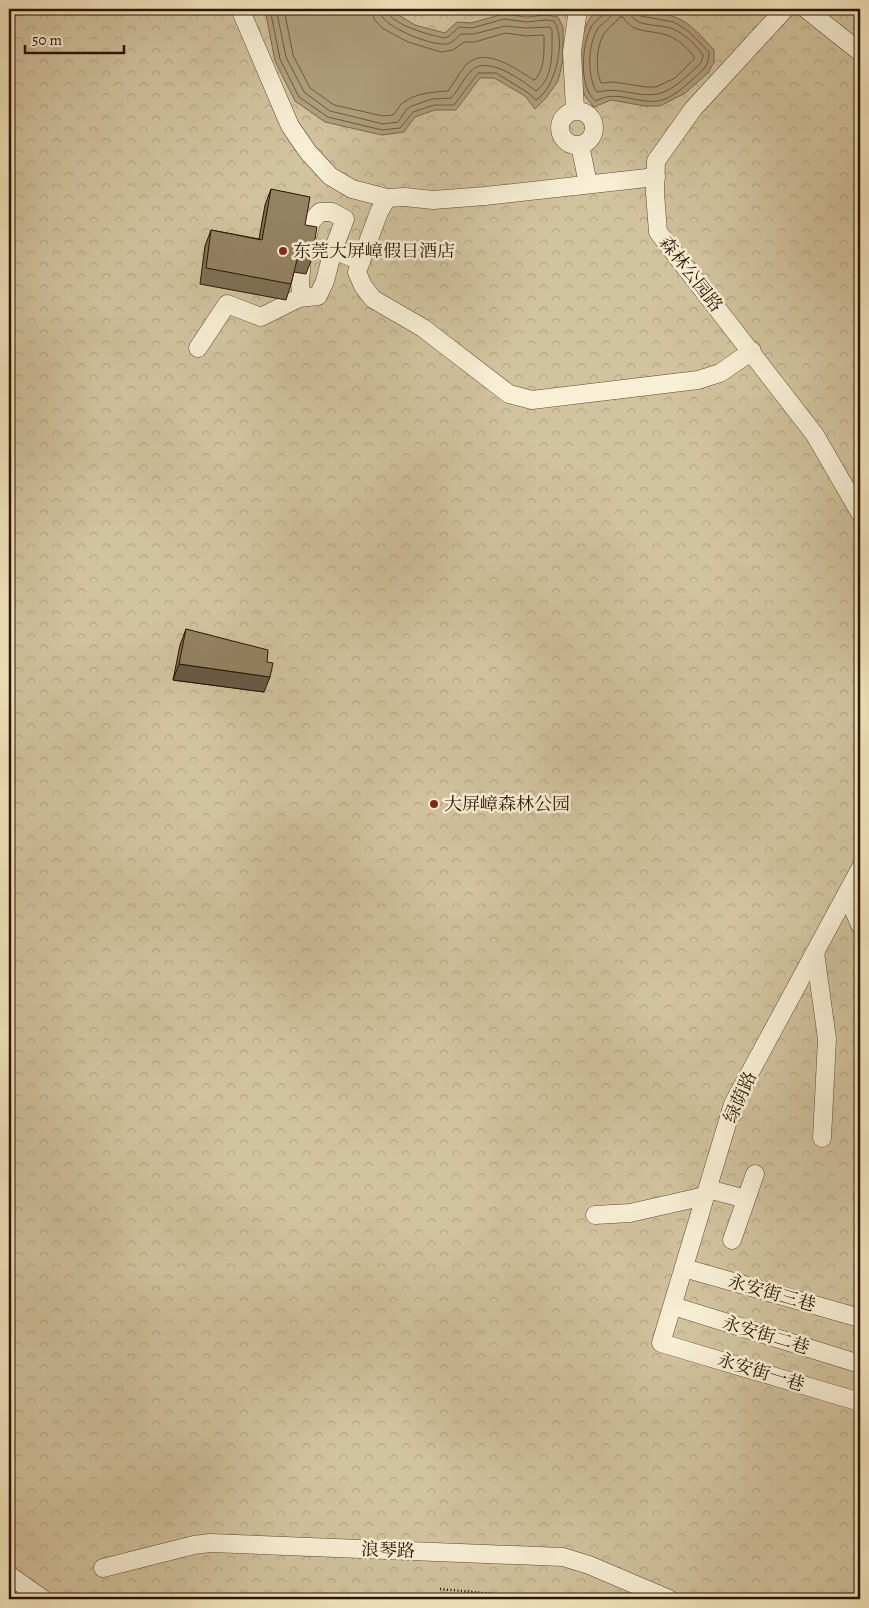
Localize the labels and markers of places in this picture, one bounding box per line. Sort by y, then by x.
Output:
place label: 东莞大屏嶂假日酒店 [293,239,455,263]
marker: 东莞大屏嶂假日酒店 [277,245,289,257]
place label: 大屏嶂森林公园 [444,792,570,816]
marker: 大屏嶂森林公园 [428,798,440,810]

